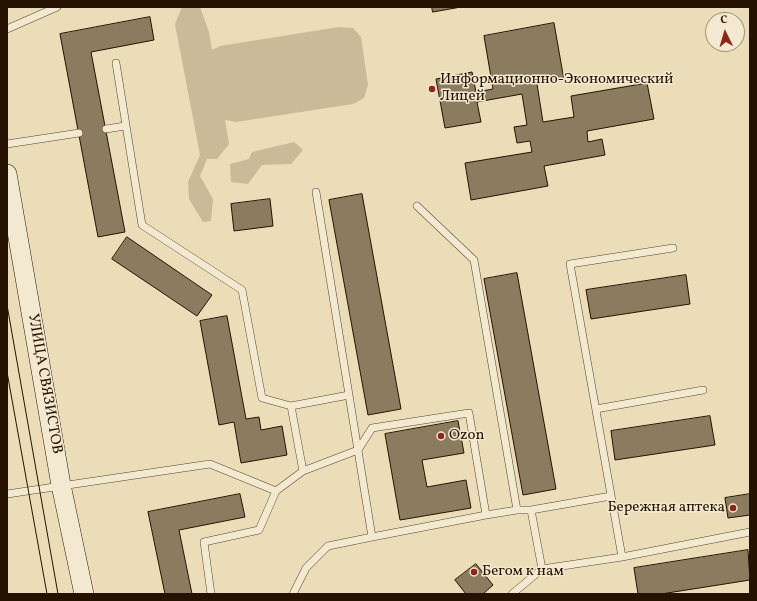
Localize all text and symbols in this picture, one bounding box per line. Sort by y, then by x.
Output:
north arrow [705,12,745,52]
text: С [720,13,728,28]
place label: Информационно-Экономический Лицей [440,71,673,106]
marker: Информационно-Экономический Лицей [427,84,437,94]
street label: УЛИЦА СВЯЗИСТОВ [23,312,65,456]
place label: Ozon [449,427,484,445]
marker: Ozon [436,431,446,441]
place label: Бережная аптека [607,499,725,517]
marker: Бережная аптека [728,503,738,513]
place label: Бегом к нам [482,563,564,581]
marker: Бегом к нам [469,567,479,577]

